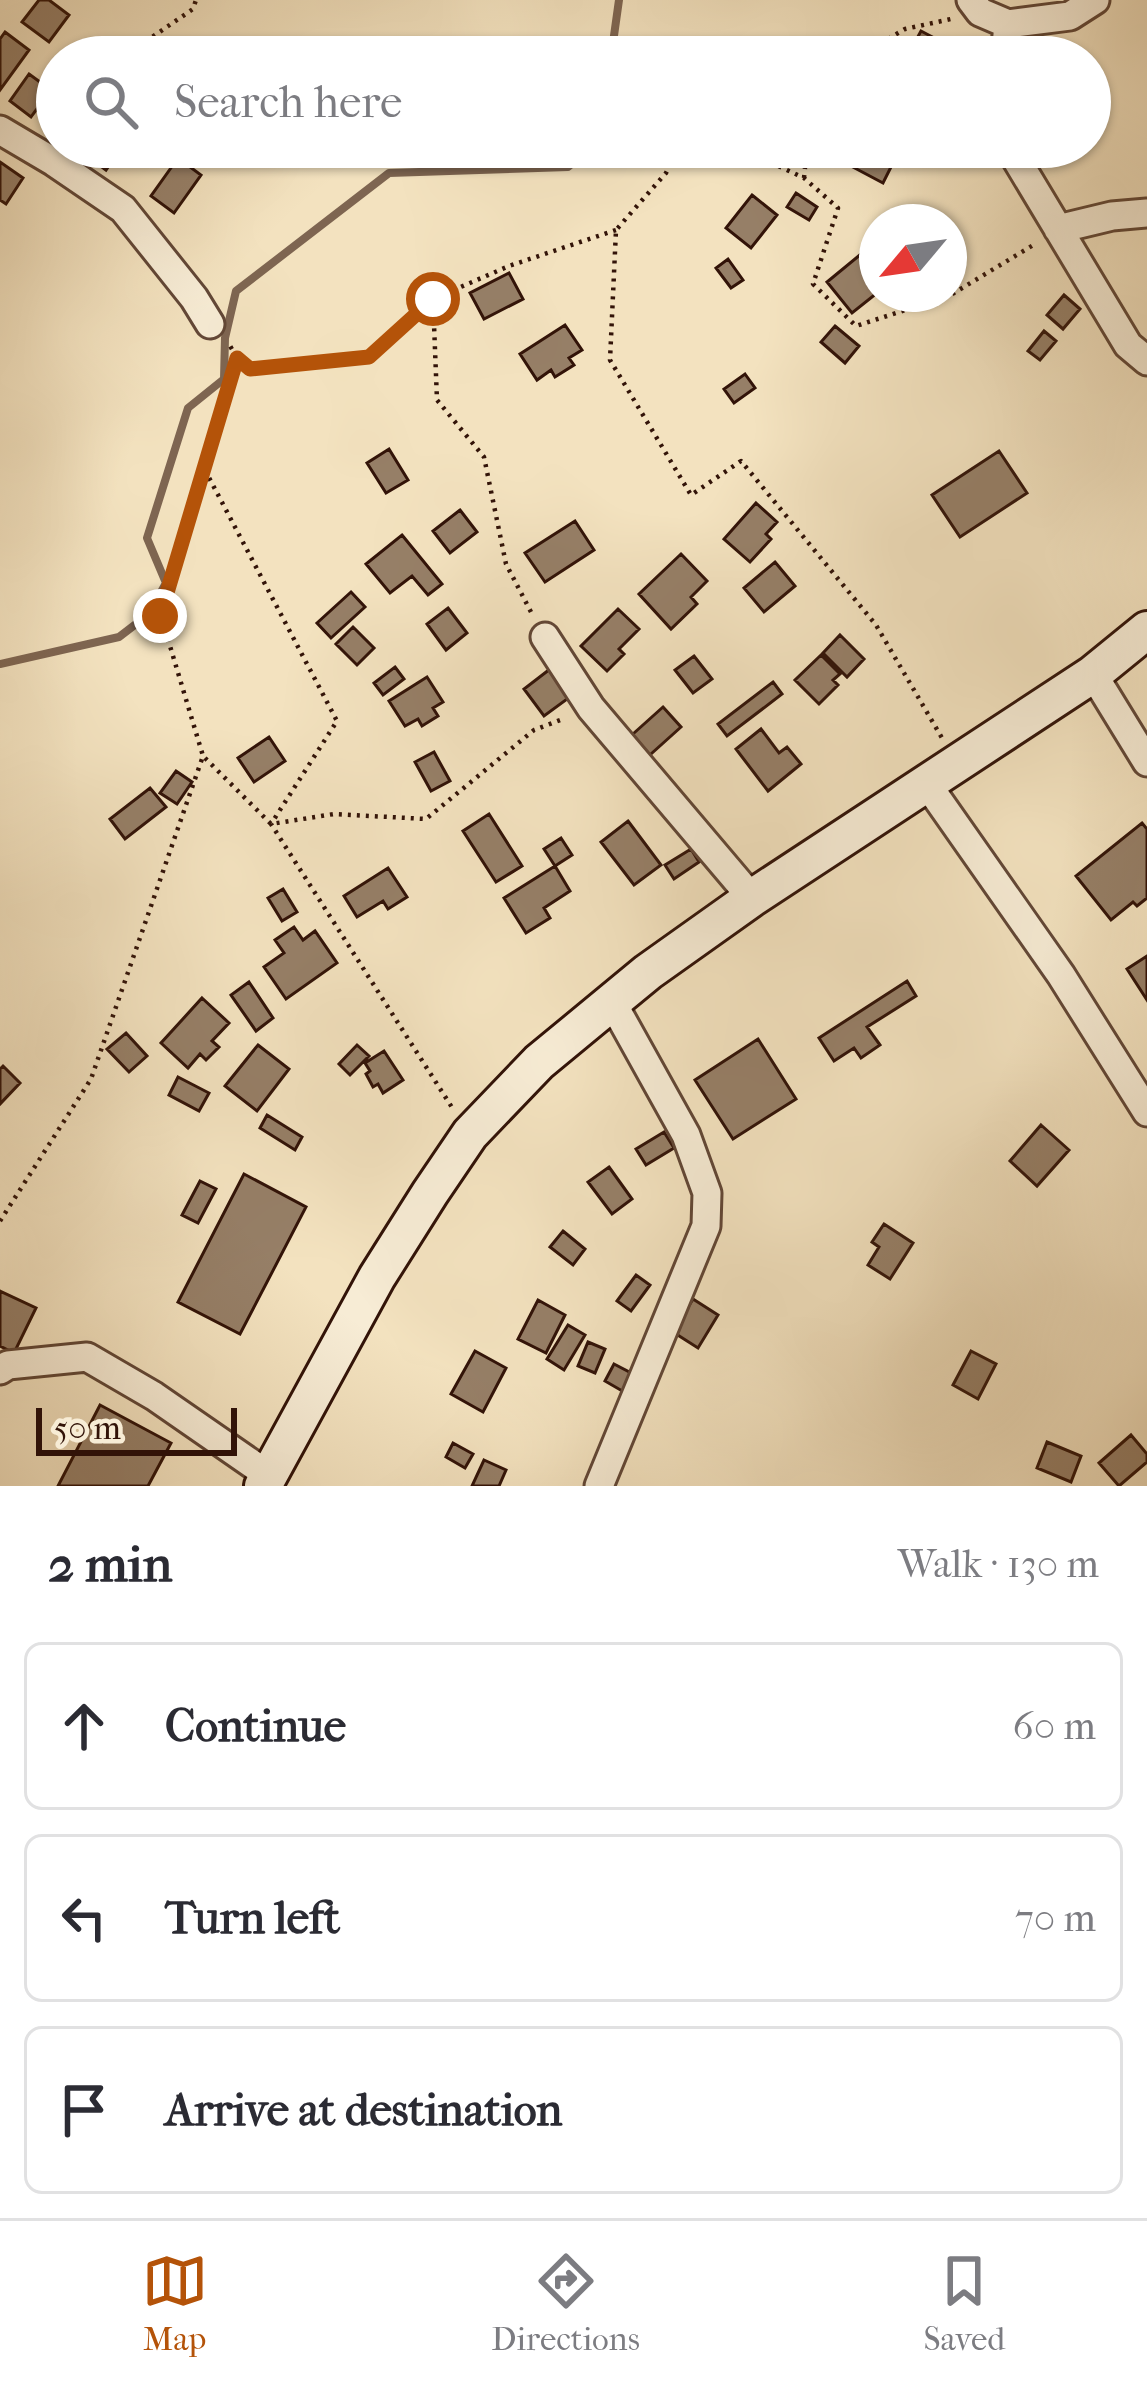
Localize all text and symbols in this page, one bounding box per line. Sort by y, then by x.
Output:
search box [36,36,1111,168]
icon: search [78,69,144,135]
text: Search here [174,76,402,129]
north arrow [859,204,967,312]
route start [406,272,460,326]
route end [133,589,187,643]
scale bar [36,1402,237,1455]
text: 50 m [54,1409,121,1448]
text: 2 min [48,1534,172,1594]
text: Walk · 130 m [898,1541,1099,1587]
icon: ahead [51,1693,117,1759]
text: Continue [165,1700,346,1753]
text: 60 m [1013,1703,1096,1749]
icon: left [51,1885,117,1951]
text: Turn left [165,1892,340,1945]
text: 70 m [1015,1895,1096,1941]
icon: arrive [51,2077,117,2143]
text: Arrive at destination [165,2084,562,2137]
tab: Map [142,2248,208,2359]
tab: Directions [491,2248,640,2359]
tab: Saved [923,2248,1005,2359]

